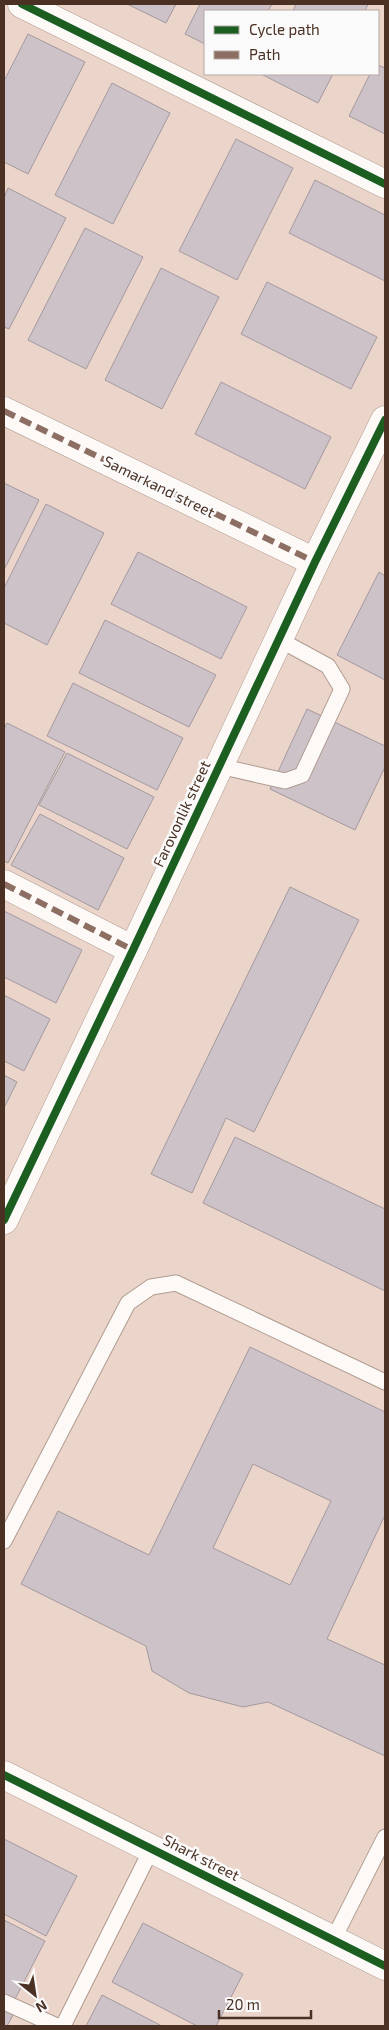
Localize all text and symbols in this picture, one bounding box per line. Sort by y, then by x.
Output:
legend [204,10,379,75]
text: Cycle path [249,20,320,38]
text: Path [249,45,280,63]
street label: Samarkand street [101,451,218,521]
street label: Farovonlik street [149,757,214,870]
street label: Shark street [160,1830,243,1884]
north arrow [10,1970,60,2020]
scale bar [219,1988,312,2020]
text: 20 m [226,1995,260,2013]
text: N [33,1997,50,2017]

